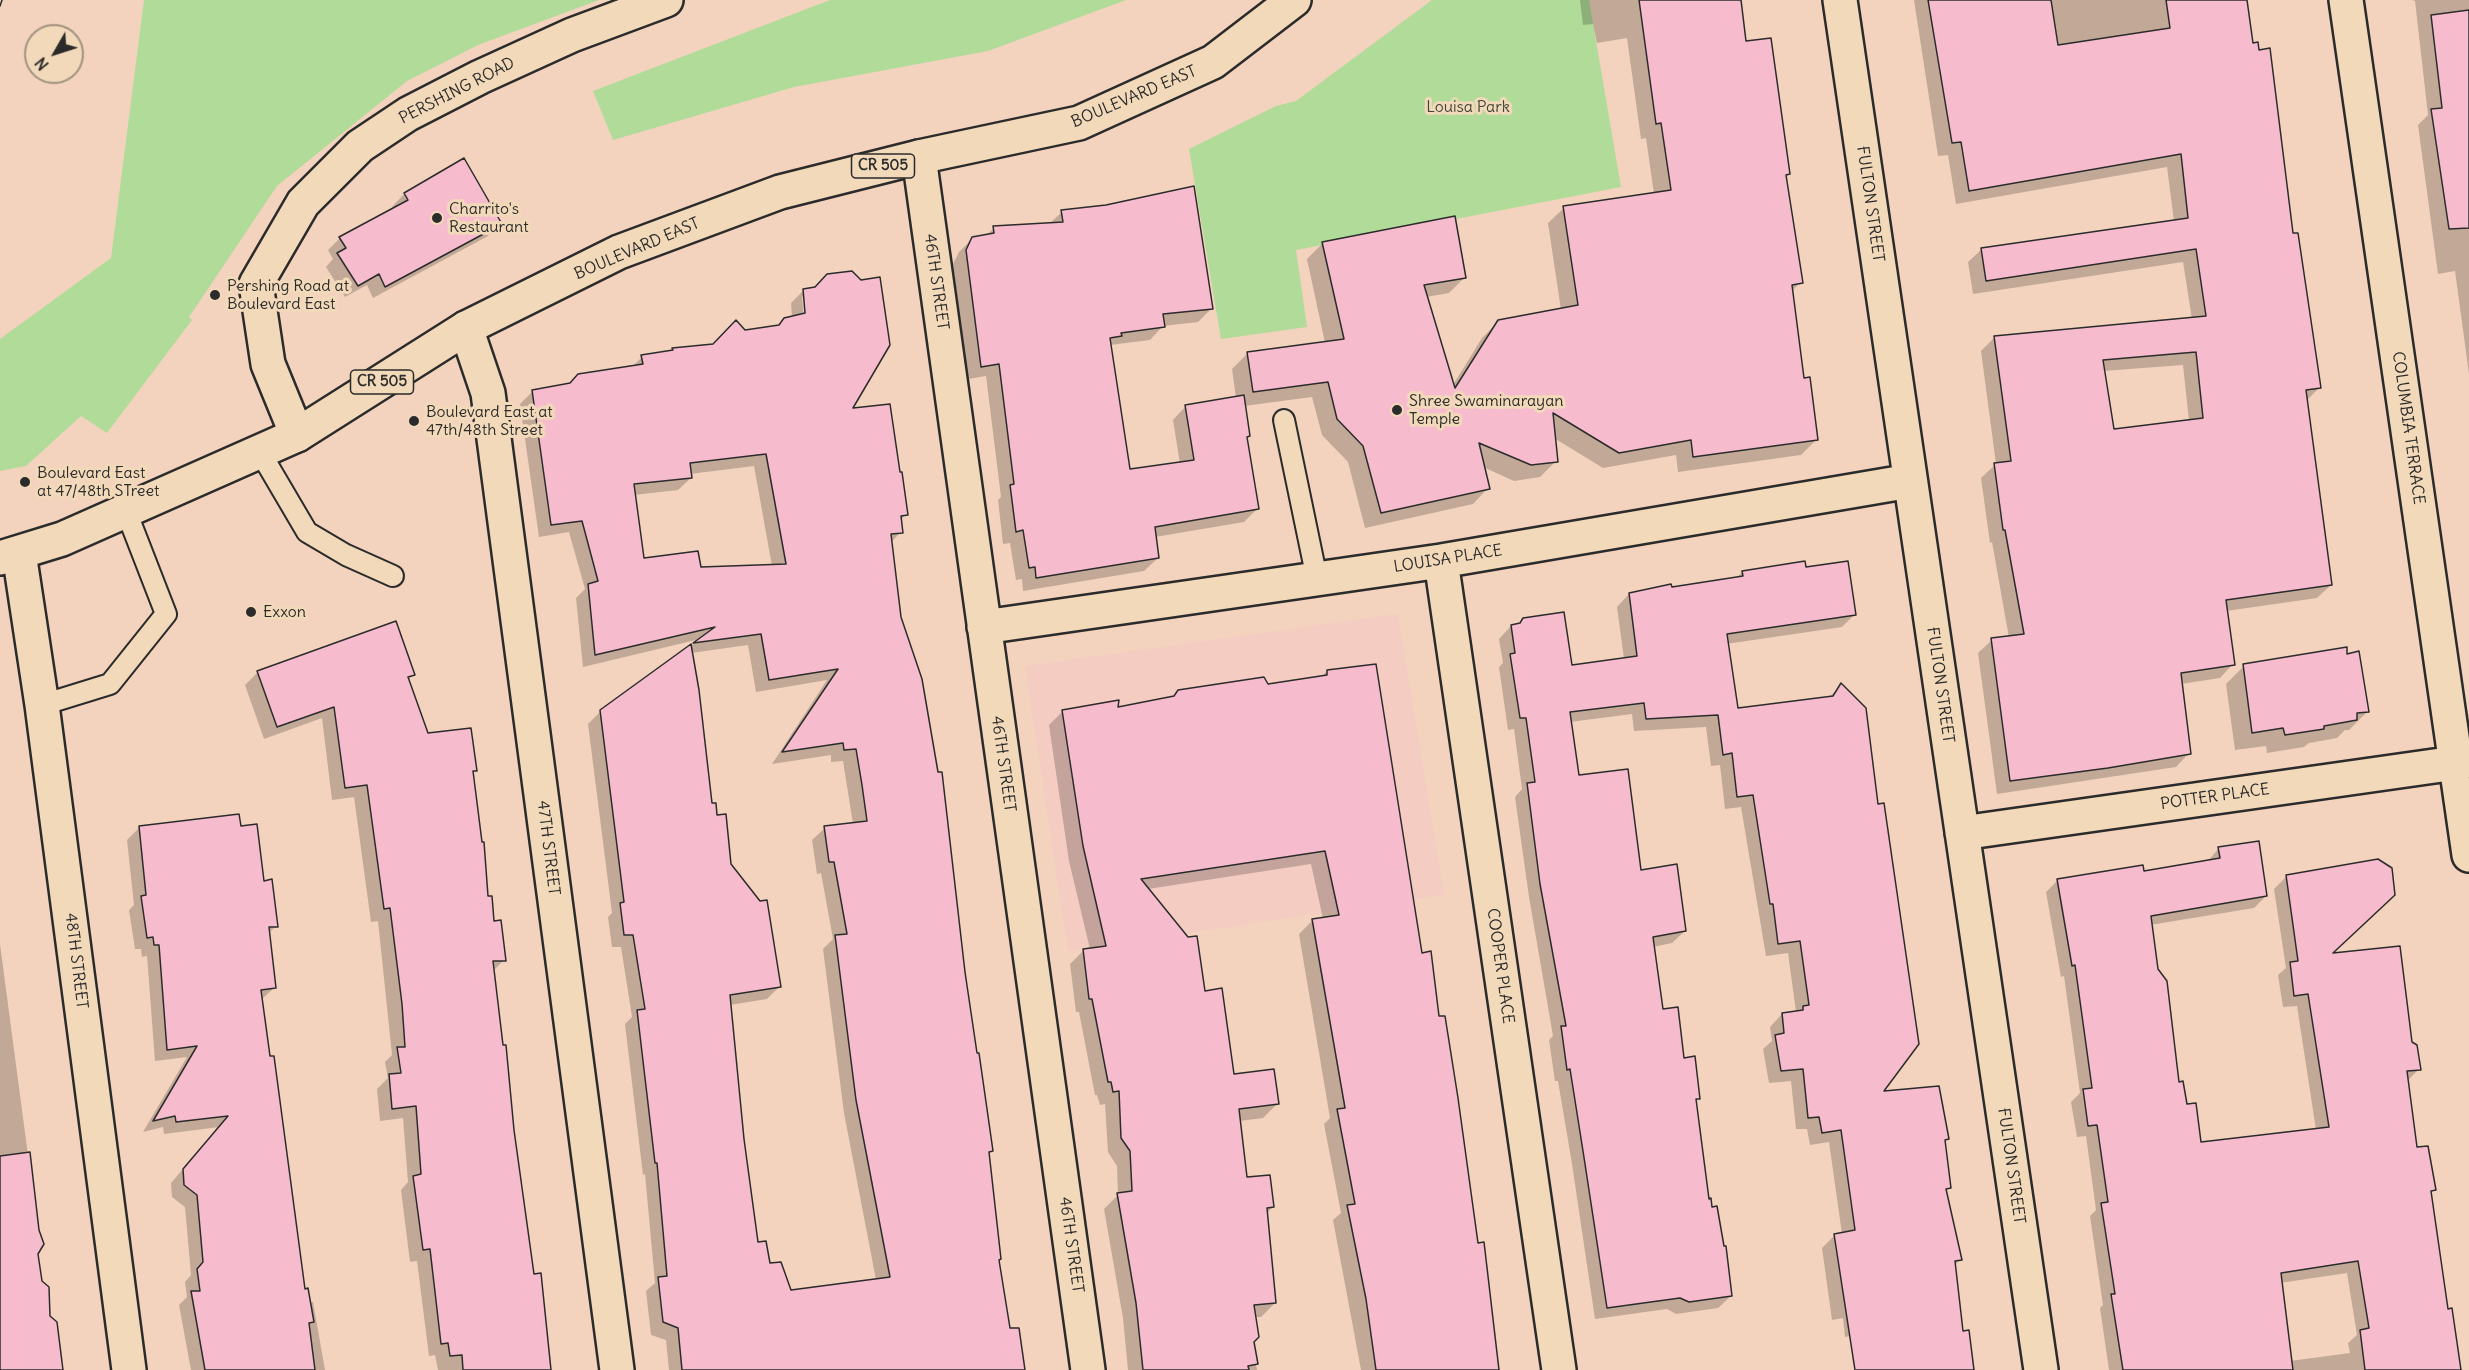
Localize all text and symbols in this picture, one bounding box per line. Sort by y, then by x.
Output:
north arrow [24,24,84,84]
text: N [30,53,53,75]
street label: PERSHING ROAD [396,54,518,128]
street label: BOULEVARD EAST [1069,62,1199,132]
park label: Louisa Park [1426,97,1510,117]
street label: FULTON STREET [1852,145,1888,263]
road number: CR 505 [852,154,914,178]
place label: Charrito's Restaurant [449,199,529,237]
marker: Charrito's Restaurant [430,211,444,225]
street label: BOULEVARD EAST [572,214,702,284]
street label: 46TH STREET [920,233,952,331]
place label: Pershing Road at Boulevard East [227,276,349,314]
marker: Pershing Road at Boulevard East [208,288,222,302]
street label: COLUMBIA TERRACE [2388,350,2428,506]
road number: CR 505 [350,370,413,394]
place label: Shree Swaminarayan Temple [1409,391,1564,429]
place label: Boulevard East at 47th/48th Street [426,402,553,440]
marker: Shree Swaminarayan Temple [1390,403,1404,417]
marker: Boulevard East at 47th/48th Street [407,414,421,428]
place label: Boulevard East at 47/48th STreet [37,463,159,501]
marker: Boulevard East at 47/48th STreet [18,475,32,489]
street label: LOUISA PLACE [1392,541,1504,577]
place label: Exxon [263,602,306,622]
marker: Exxon [244,605,258,619]
street label: FULTON STREET [1922,626,1958,744]
street label: 46TH STREET [987,715,1019,813]
street label: POTTER PLACE [2159,780,2271,814]
street label: 47TH STREET [533,800,563,896]
street label: COOPER PLACE [1482,907,1518,1025]
street label: 48TH STREET [61,912,91,1010]
street label: FULTON STREET [1993,1107,2029,1225]
street label: 46TH STREET [1055,1196,1087,1294]

